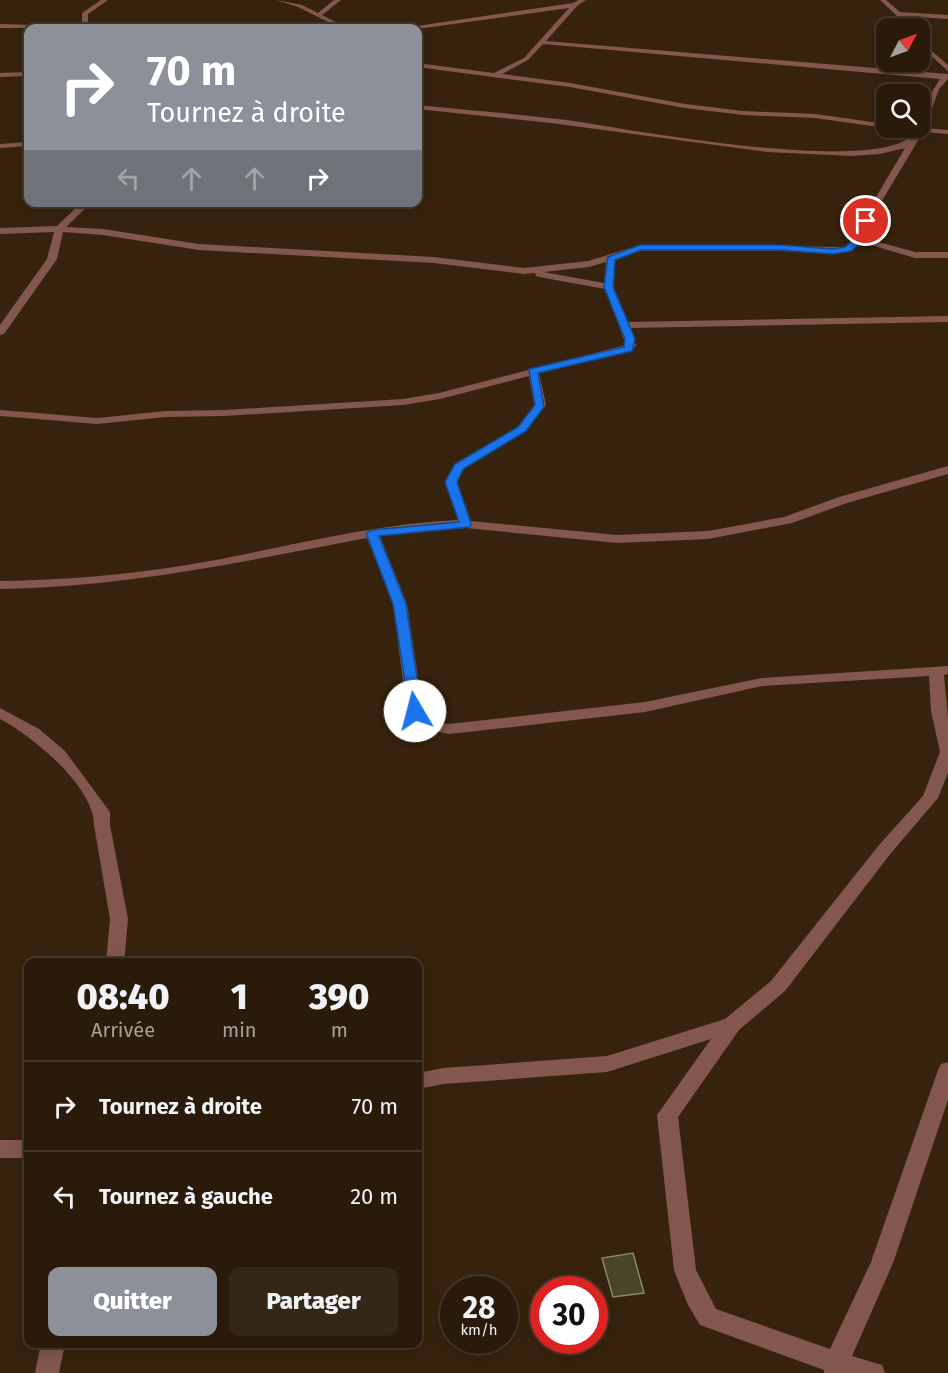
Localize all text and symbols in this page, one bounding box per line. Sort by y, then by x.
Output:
north arrow [876,18,930,72]
map controls [876,18,930,138]
text: 70 m [147,46,236,96]
icon: right [48,48,126,126]
button: search [876,84,930,138]
text: Tournez à droite [147,97,346,129]
icon: left [112,162,145,195]
icon: ahead [175,162,208,195]
icon: ahead [238,162,271,195]
icon: right [301,162,334,195]
pin [840,195,891,246]
icon: arrive [849,204,882,237]
position arrow [383,679,447,743]
text: 08:40 [76,975,170,1019]
text: 1 [231,975,248,1019]
text: 390 [309,975,370,1019]
text: Arrivée [91,1018,155,1042]
text: min [222,1018,257,1042]
text: m [331,1018,348,1042]
icon: right [48,1090,81,1123]
text: Tournez à droite [99,1093,262,1120]
text: 70 m [352,1093,398,1120]
icon: left [48,1180,81,1213]
text: Tournez à gauche [99,1183,273,1210]
text: 20 m [350,1183,398,1210]
button: Quitter [48,1267,217,1336]
button: Partager [229,1267,398,1336]
speed limit sign: 30 [530,1276,608,1354]
text: 28 [463,1290,495,1326]
text: km/h [460,1321,498,1339]

